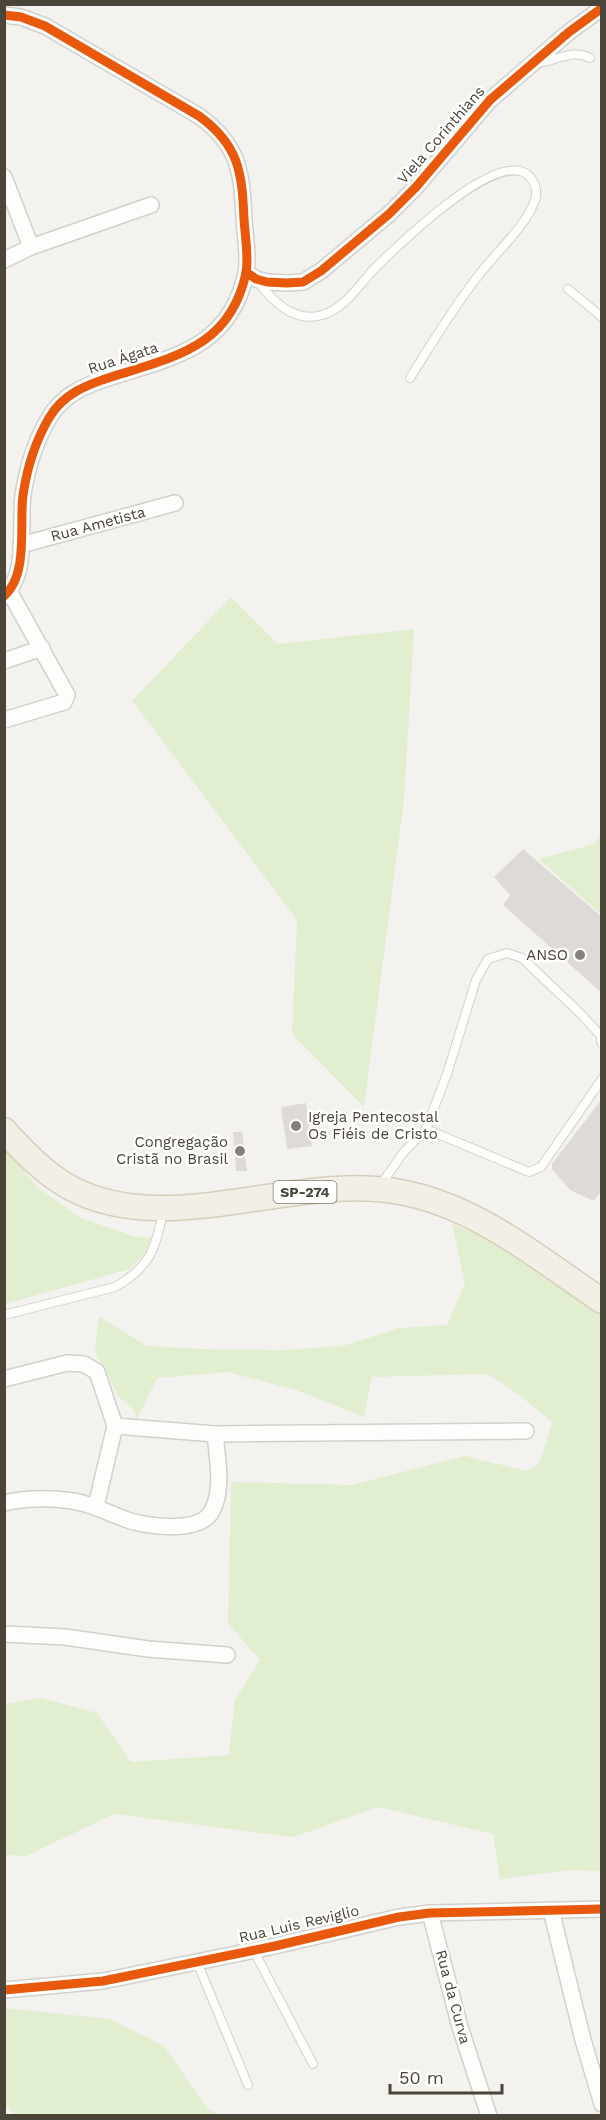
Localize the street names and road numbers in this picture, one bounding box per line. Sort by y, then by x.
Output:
street label: Viela Corinthians [394,82,489,188]
street label: Rua Ágata [86,338,161,378]
street label: Rua Ametista [49,503,148,545]
road number: SP-274 [274,1181,336,1203]
street label: Rua Luis Reviglio [237,1901,361,1947]
street label: Rua da Curva [432,1948,474,2047]

